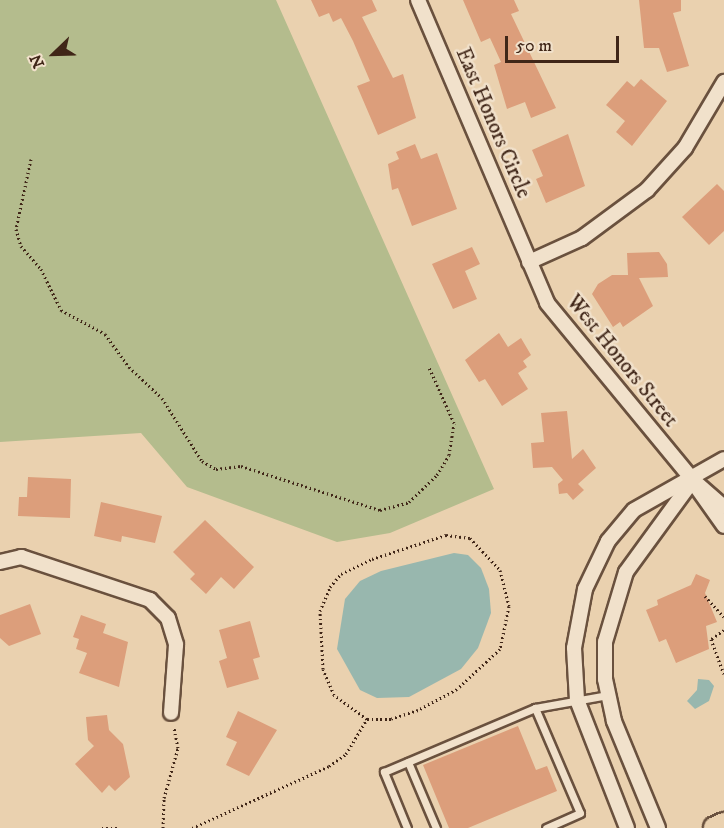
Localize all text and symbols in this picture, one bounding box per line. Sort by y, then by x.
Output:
north arrow [24,24,84,84]
scale bar [508,24,622,62]
text: 50 m [516,35,552,57]
street label: East Honors Circle [450,44,536,202]
text: N [26,51,49,71]
street label: West Honors Street [561,290,683,432]

